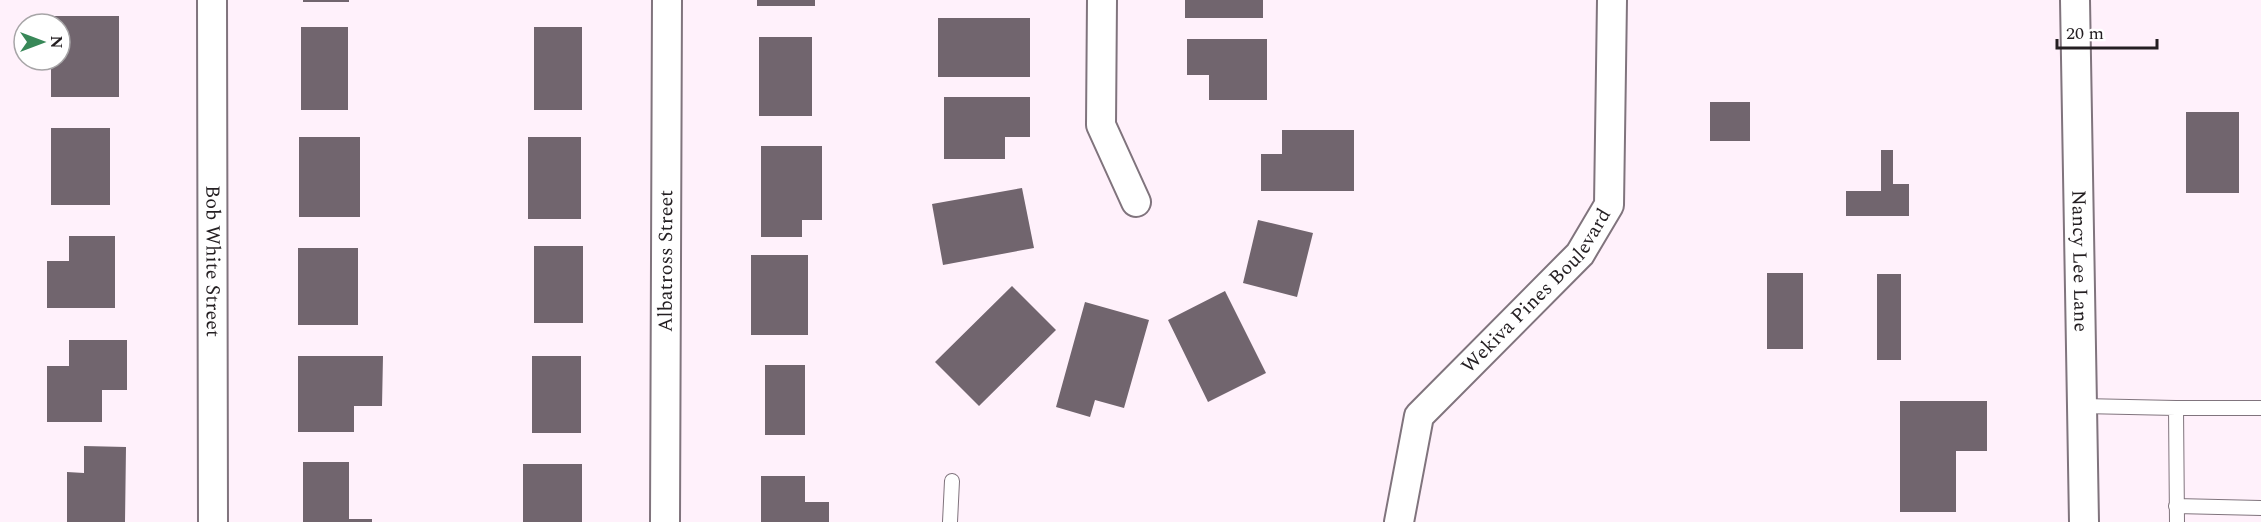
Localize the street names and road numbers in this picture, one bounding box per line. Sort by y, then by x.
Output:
street label: Bob White Street [197,185,228,337]
street label: Albatross Street [651,190,681,332]
street label: Nancy Lee Lane [2063,190,2096,332]
street label: Wekiva Pines Boulevard [1454,203,1619,380]

